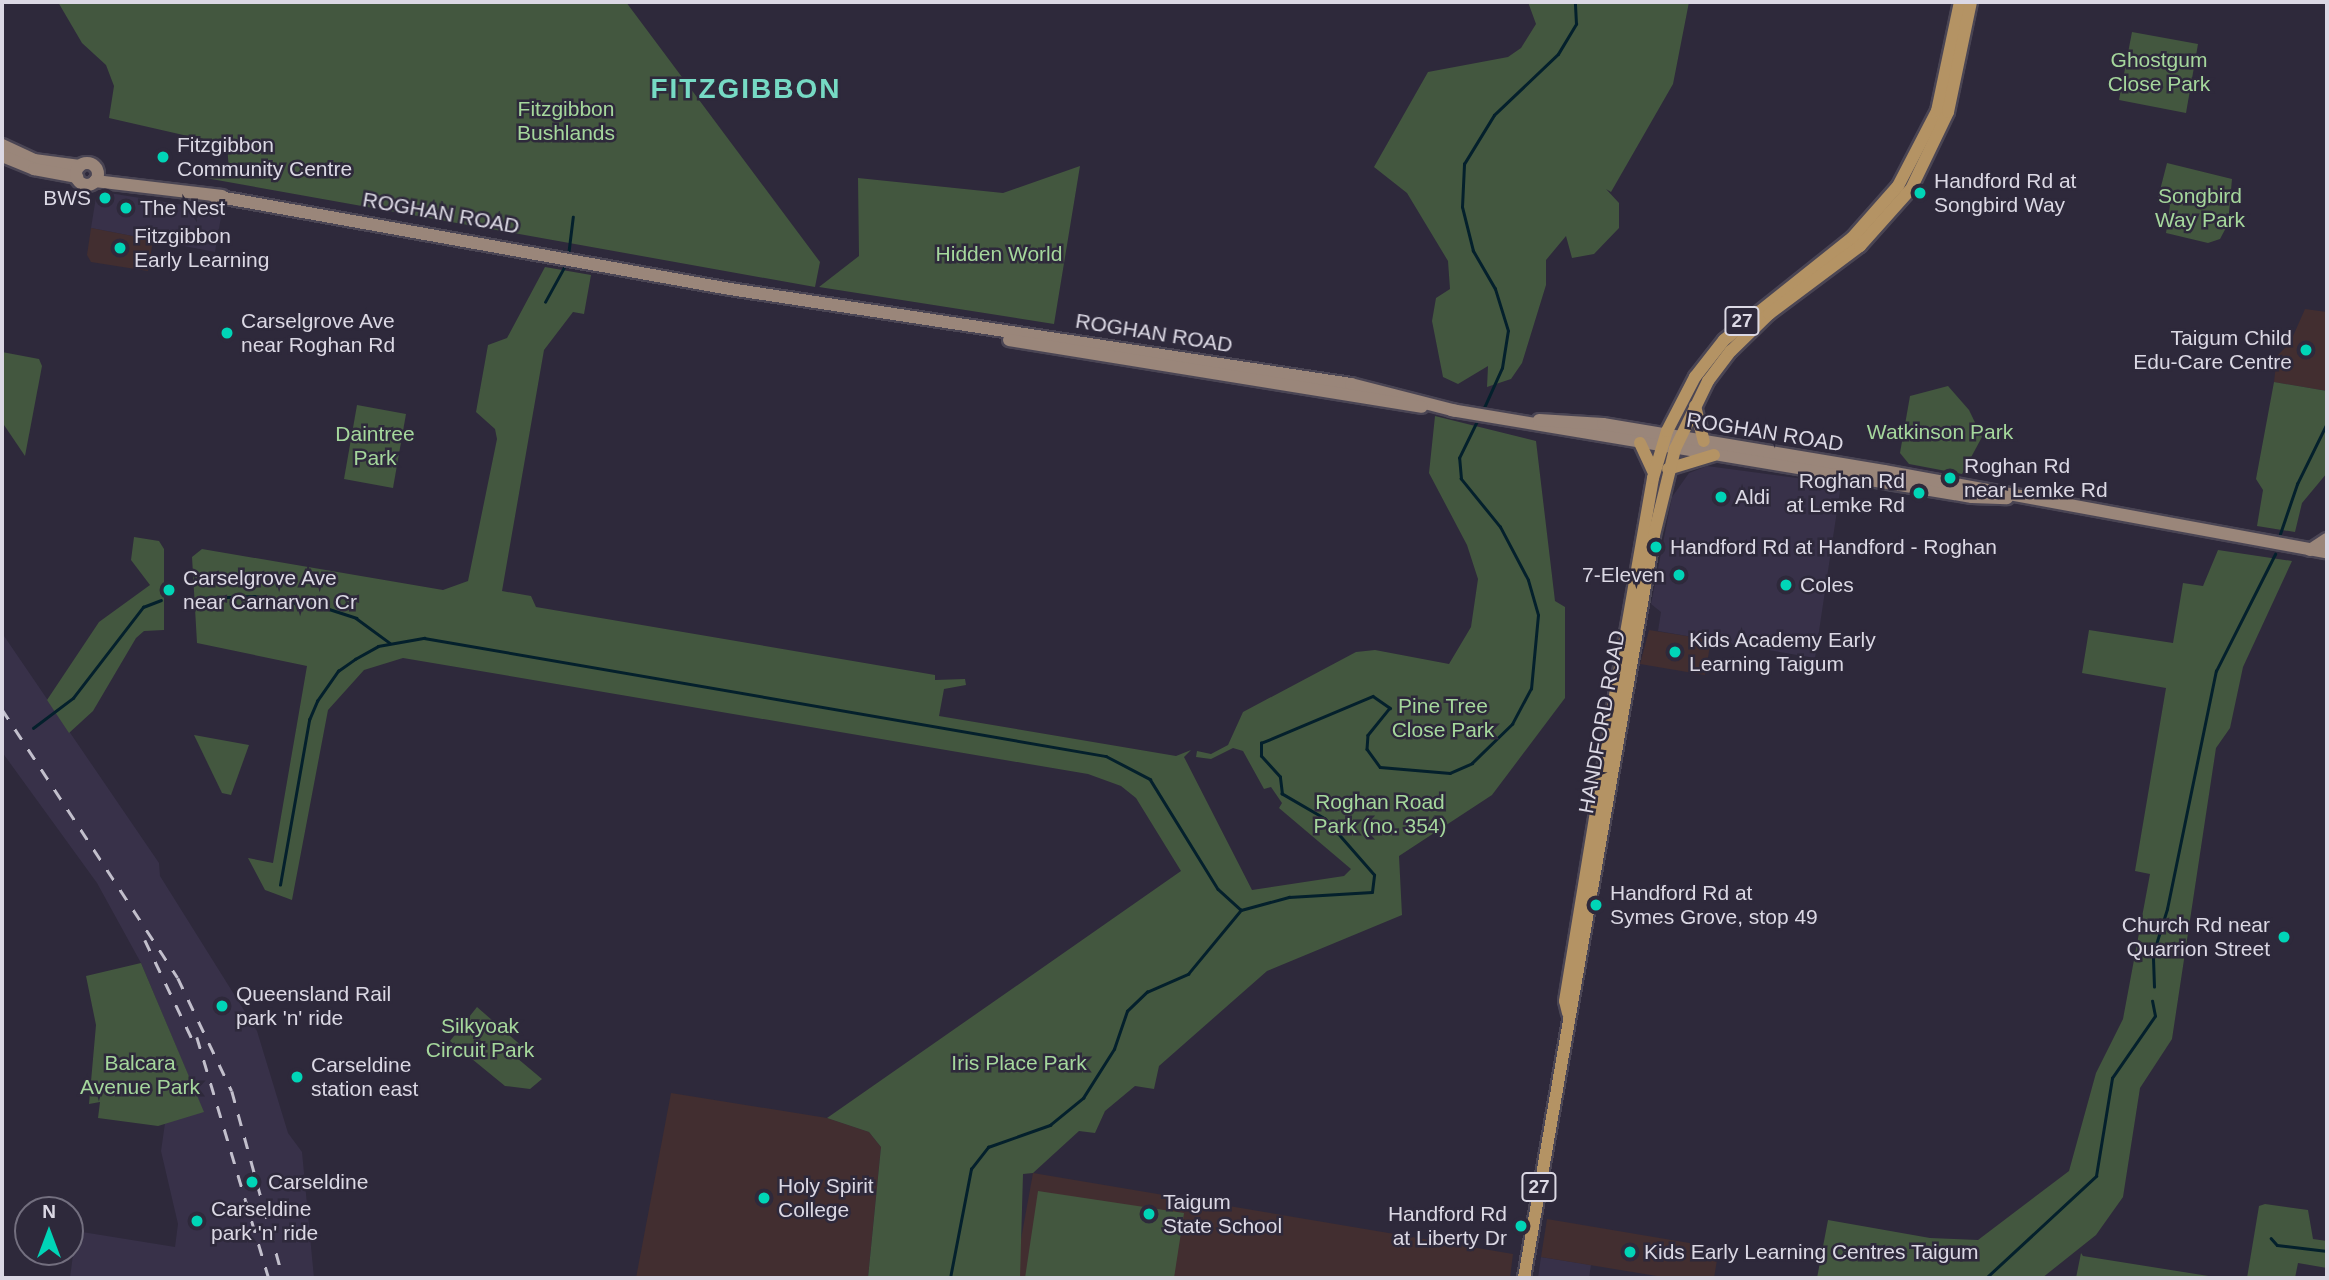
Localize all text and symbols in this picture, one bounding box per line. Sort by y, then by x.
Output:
park label: Ghostgum Close Park [2108,47,2210,97]
district label: FITZGIBBON [652,72,840,106]
park label: Fitzgibbon Bushlands [517,96,615,146]
place label: Fitzgibbon Community Centre [177,132,352,182]
marker: Fitzgibbon Community Centre [155,149,171,165]
place label: Handford Rd at Songbird Way [1934,168,2076,218]
park label: Songbird Way Park [2155,183,2245,233]
place label: BWS [43,185,91,211]
marker: Handford Rd at Songbird Way [1912,185,1928,201]
street label: ROGHAN ROAD [361,187,521,239]
marker: BWS [97,190,113,206]
place label: The Nest [140,195,225,221]
marker: The Nest [118,200,134,216]
place label: Fitzgibbon Early Learning [134,223,269,273]
marker: Fitzgibbon Early Learning [112,240,128,256]
park label: Hidden World [936,241,1062,267]
road number: 27 [1723,306,1761,336]
place label: Carselgrove Ave near Roghan Rd [241,308,396,358]
street label: ROGHAN ROAD [1074,308,1234,358]
marker: Carselgrove Ave near Roghan Rd [219,325,235,341]
place label: Taigum Child Edu-Care Centre [2133,325,2292,375]
marker: Taigum Child Edu-Care Centre [2298,342,2314,358]
street label: ROGHAN ROAD [1685,407,1845,457]
park label: Watkinson Park [1867,419,2013,445]
park label: Daintree Park [335,421,415,471]
place label: Roghan Rd near Lemke Rd [1964,453,2108,503]
place label: Roghan Rd at Lemke Rd [1786,468,1905,518]
marker: Roghan Rd near Lemke Rd [1942,470,1958,486]
place label: Aldi [1735,484,1770,510]
marker: Roghan Rd at Lemke Rd [1911,485,1927,501]
marker: Aldi [1713,489,1729,505]
place label: Handford Rd at Handford - Roghan [1670,534,1997,560]
marker: Handford Rd at Handford - Roghan [1648,539,1664,555]
place label: 7-Eleven [1582,562,1665,588]
place label: Carselgrove Ave near Carnarvon Cr [183,565,357,615]
marker: 7-Eleven [1671,567,1687,583]
place label: Coles [1800,572,1854,598]
marker: Coles [1778,577,1794,593]
marker: Carselgrove Ave near Carnarvon Cr [161,582,177,598]
place label: Kids Academy Early Learning Taigum [1689,627,1877,677]
street label: HANDFORD ROAD [1573,628,1631,816]
marker: Kids Academy Early Learning Taigum [1667,644,1683,660]
park label: Pine Tree Close Park [1392,693,1494,743]
park label: Roghan Road Park (no. 354) [1313,789,1447,839]
place label: Handford Rd at Symes Grove, stop 49 [1610,880,1818,930]
marker: Handford Rd at Symes Grove, stop 49 [1588,897,1604,913]
place label: Church Rd near Quarrion Street [2122,912,2270,962]
marker: Church Rd near Quarrion Street [2276,929,2292,945]
place label: Queensland Rail park 'n' ride [236,981,391,1031]
marker: Queensland Rail park 'n' ride [214,998,230,1014]
park label: Silkyoak Circuit Park [426,1013,534,1063]
park label: Balcara Avenue Park [80,1050,200,1100]
park label: Iris Place Park [951,1050,1087,1076]
place label: Carseldine station east [311,1052,418,1102]
marker: Carseldine station east [289,1069,305,1085]
place label: Carseldine [268,1169,368,1195]
marker: Carseldine [242,1172,262,1192]
road number: 27 [1520,1172,1558,1203]
place label: Holy Spirit College [778,1173,874,1223]
place label: Taigum State School [1163,1189,1282,1239]
marker: Holy Spirit College [756,1190,772,1206]
north arrow [14,1196,84,1266]
place label: Carseldine park 'n' ride [211,1196,318,1246]
text: N [42,1201,56,1222]
place label: Handford Rd at Liberty Dr [1388,1201,1507,1251]
marker: Taigum State School [1141,1206,1157,1222]
marker: Carseldine park 'n' ride [189,1213,205,1229]
marker: Handford Rd at Liberty Dr [1513,1218,1529,1234]
place label: Kids Early Learning Centres Taigum [1644,1239,1979,1265]
marker: Kids Early Learning Centres Taigum [1622,1244,1638,1260]

